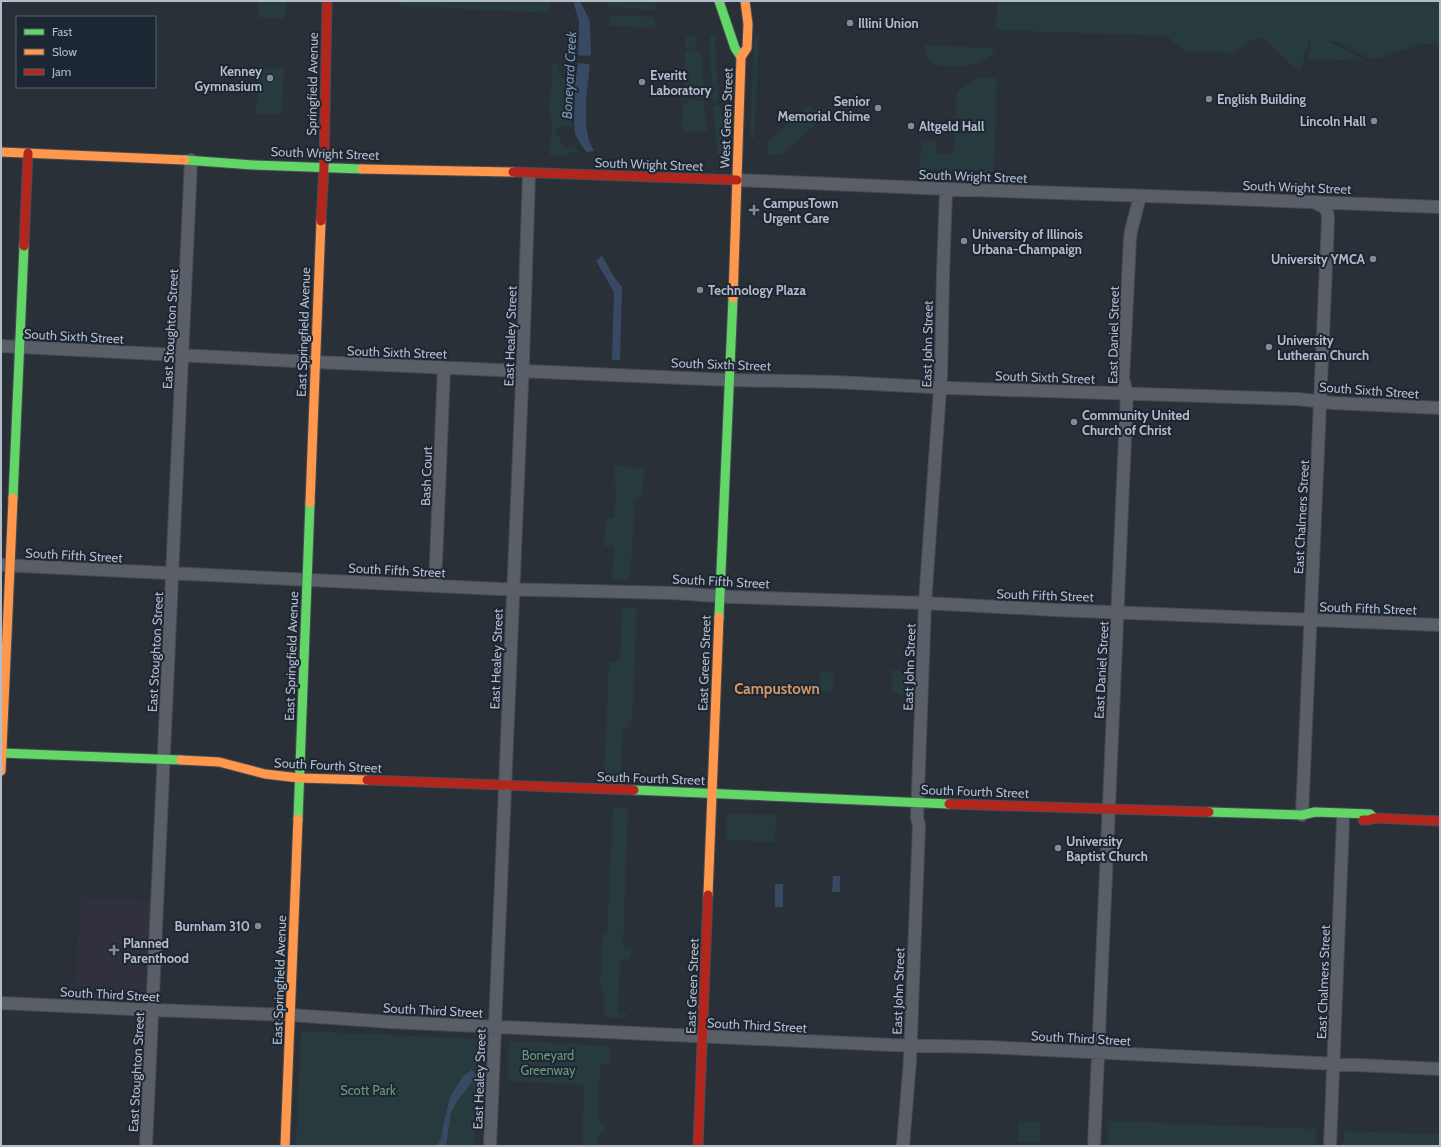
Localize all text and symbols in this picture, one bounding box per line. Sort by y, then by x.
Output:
place label: Illini Union [858,15,919,31]
legend [16,16,156,88]
marker: Illini Union [845,18,855,28]
text: Fast [52,24,72,39]
water label: Boneyard Creek [558,30,580,119]
street label: Springfield Avenue [303,32,321,136]
text: Slow [52,44,77,59]
place label: Kenney Gymnasium [195,63,262,94]
text: Jam [51,64,71,79]
place label: Everitt Laboratory [650,67,712,98]
street label: West Green Street [716,67,736,169]
marker: Kenney Gymnasium [265,73,275,83]
marker: Everitt Laboratory [637,77,647,87]
place label: English Building [1217,91,1307,107]
place label: Senior Memorial Chime [778,93,871,124]
marker: English Building [1204,94,1214,104]
marker: Senior Memorial Chime [873,103,883,113]
place label: Lincoln Hall [1300,113,1367,129]
marker: Lincoln Hall [1369,116,1379,126]
place label: Altgeld Hall [919,118,985,134]
marker: Altgeld Hall [906,121,916,131]
street label: South Wright Street [270,143,380,163]
street label: South Wright Street [594,154,704,174]
street label: South Wright Street [918,166,1028,186]
street label: South Wright Street [1242,177,1352,197]
place label: CampusTown Urgent Care [763,195,838,226]
marker: CampusTown Urgent Care [748,204,760,216]
place label: University of Illinois Urbana-Champaign [972,226,1084,257]
marker: University of Illinois Urbana-Champaign [959,236,969,246]
place label: University YMCA [1271,251,1366,267]
marker: University YMCA [1368,254,1378,264]
street label: East Springfield Avenue [293,267,313,397]
street label: East Stoughton Street [159,268,181,390]
place label: Technology Plaza [708,282,807,298]
street label: East Healey Street [500,285,520,387]
marker: Technology Plaza [695,285,705,295]
street label: East Daniel Street [1104,285,1122,384]
street label: East John Street [918,300,936,388]
street label: South Sixth Street [24,325,125,347]
place label: University Lutheran Church [1277,332,1369,363]
street label: South Sixth Street [347,342,448,362]
marker: University Lutheran Church [1264,342,1274,352]
street label: South Sixth Street [671,354,772,374]
street label: South Sixth Street [995,367,1096,387]
street label: South Sixth Street [1319,379,1420,402]
place label: Community United Church of Christ [1082,407,1190,438]
marker: Community United Church of Christ [1069,417,1079,427]
street label: Bash Court [417,445,435,506]
street label: East Chalmers Street [1290,459,1312,575]
street label: South Fifth Street [25,544,124,566]
street label: South Fifth Street [348,559,447,581]
street label: South Fifth Street [672,570,771,592]
street label: South Fifth Street [996,585,1095,605]
street label: East Stoughton Street [144,591,166,713]
street label: East Springfield Avenue [281,591,301,721]
street label: South Fifth Street [1319,598,1418,618]
street label: East Healey Street [486,608,506,710]
street label: East Green Street [694,614,714,711]
street label: East Daniel Street [1090,620,1112,719]
street label: East John Street [899,623,919,711]
district label: Campustown [734,680,820,698]
street label: South Fourth Street [274,754,383,776]
street label: South Fourth Street [597,768,706,788]
street label: South Fourth Street [921,781,1030,801]
place label: University Baptist Church [1066,833,1148,864]
marker: University Baptist Church [1053,843,1063,853]
street label: East Springfield Avenue [269,915,289,1045]
place label: Burnham 310 [174,918,250,934]
marker: Burnham 310 [253,921,263,931]
street label: East Chalmers Street [1313,924,1333,1039]
place label: Planned Parenthood [123,935,189,966]
street label: East Green Street [682,937,702,1034]
marker: Planned Parenthood [108,944,120,956]
street label: East John Street [888,947,908,1035]
street label: South Third Street [60,983,161,1005]
street label: South Third Street [383,999,484,1021]
street label: East Stoughton Street [125,1011,147,1133]
street label: South Third Street [707,1014,808,1036]
street label: South Third Street [1031,1027,1132,1049]
street label: East Healey Street [469,1028,489,1130]
park label: Boneyard Greenway [521,1047,576,1078]
park label: Scott Park [340,1082,396,1098]

